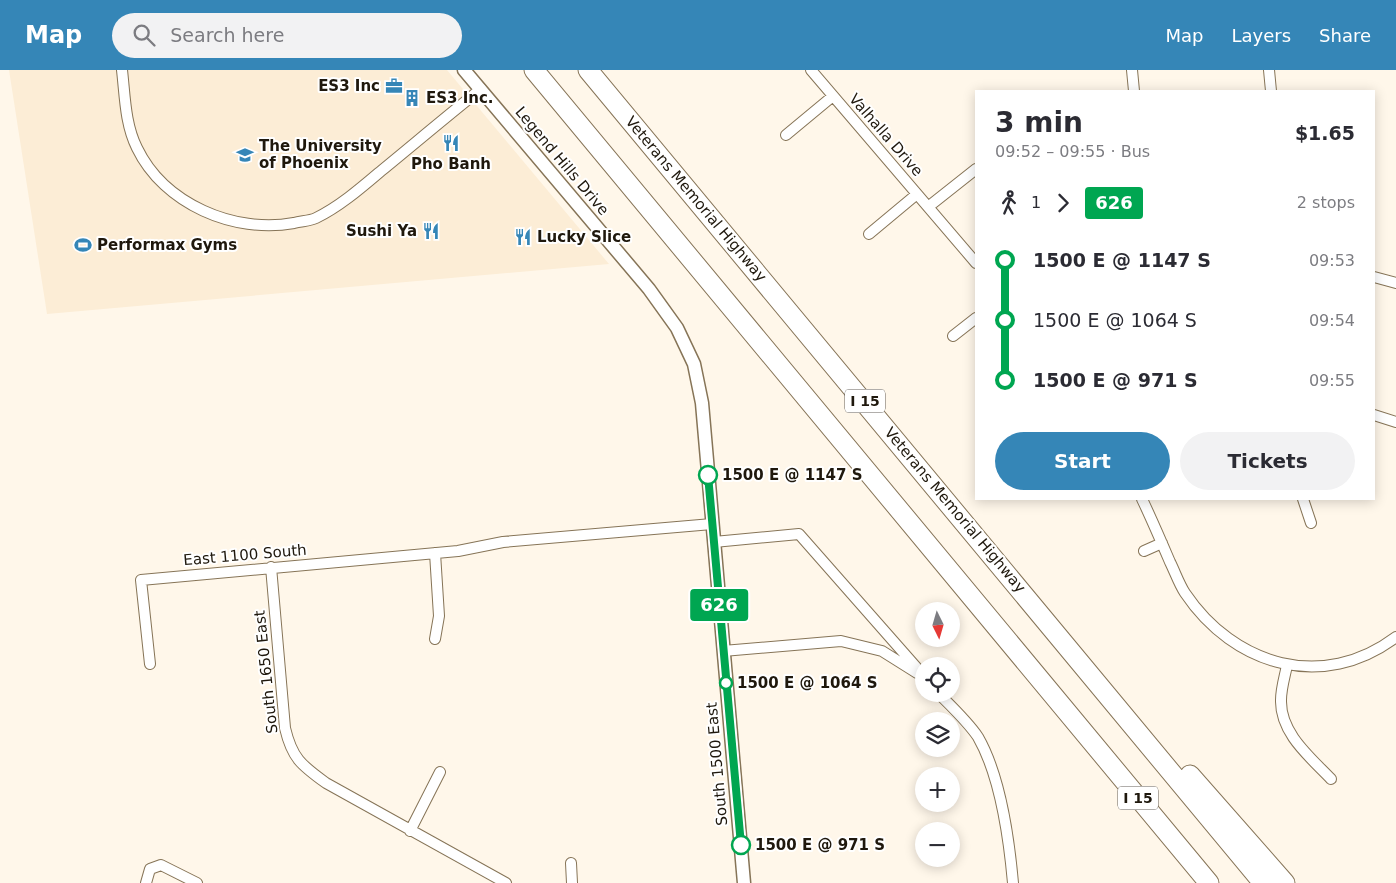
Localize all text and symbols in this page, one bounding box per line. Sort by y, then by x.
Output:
search box [112,13,462,58]
text: Map [25,21,82,49]
icon: search [130,21,158,49]
text: Search here [170,24,284,46]
text: Map [1165,25,1203,46]
text: Layers [1231,25,1291,46]
text: Share [1319,25,1371,46]
office icon: ES3 Inc [384,76,404,96]
place label: ES3 Inc [318,77,380,95]
building icon: ES3 Inc. [402,88,422,108]
place label: ES3 Inc. [426,89,494,107]
street label: Valhalla Drive [845,90,927,180]
street label: Legend Hills Drive [511,103,613,219]
text: 3 min [995,106,1083,139]
street label: Veterans Memorial Highway [622,113,771,285]
text: $1.65 [1295,122,1355,144]
restaurant icon: Pho Banh [441,133,461,153]
place label: The University of Phoenix [259,137,382,172]
text: 09:52 – 09:55 · Bus [995,142,1150,161]
school or university icon: The University of Phoenix [235,145,255,165]
place label: Pho Banh [411,155,491,173]
icon: walk [995,189,1023,217]
icon: forward [1049,189,1077,217]
text: 626 [1095,192,1133,213]
text: 1 [1031,193,1041,212]
text: 2 stops [1297,193,1355,212]
restaurant icon: Sushi Ya [421,221,441,241]
place label: Sushi Ya [346,222,417,240]
restaurant icon: Lucky Slice [513,227,533,247]
place label: Lucky Slice [537,228,631,246]
sports icon: Performax Gyms [73,235,93,255]
place label: Performax Gyms [97,236,237,254]
text: 1500 E @ 1147 S [1033,249,1211,271]
text: 09:53 [1309,251,1355,270]
text: 1500 E @ 1064 S [1033,309,1197,331]
text: 09:54 [1309,311,1355,330]
text: 1500 E @ 971 S [1033,369,1198,391]
text: 09:55 [1309,371,1355,390]
road number: I 15 [845,390,885,412]
street label: Veterans Memorial Highway [881,424,1030,596]
button: Start [995,432,1170,490]
button: Tickets [1180,432,1355,490]
marker: 1500 E @ 1147 S [698,465,718,485]
place label: 1500 E @ 1147 S [722,466,862,484]
street label: East 1100 South [183,541,307,569]
line badge: 626 [690,589,748,621]
text: 626 [700,594,738,615]
north arrow [915,602,960,648]
map controls [915,602,960,867]
street label: South 1650 East [251,609,281,734]
button: locate [915,657,960,702]
place label: 1500 E @ 1064 S [737,674,877,692]
marker: 1500 E @ 1064 S [719,676,733,690]
street label: South 1500 East [703,701,731,826]
button: layers [915,712,960,757]
button: + [915,767,960,812]
road number: I 15 [1118,786,1158,810]
button: − [915,822,960,867]
marker: 1500 E @ 971 S [731,835,751,855]
place label: 1500 E @ 971 S [755,836,885,854]

